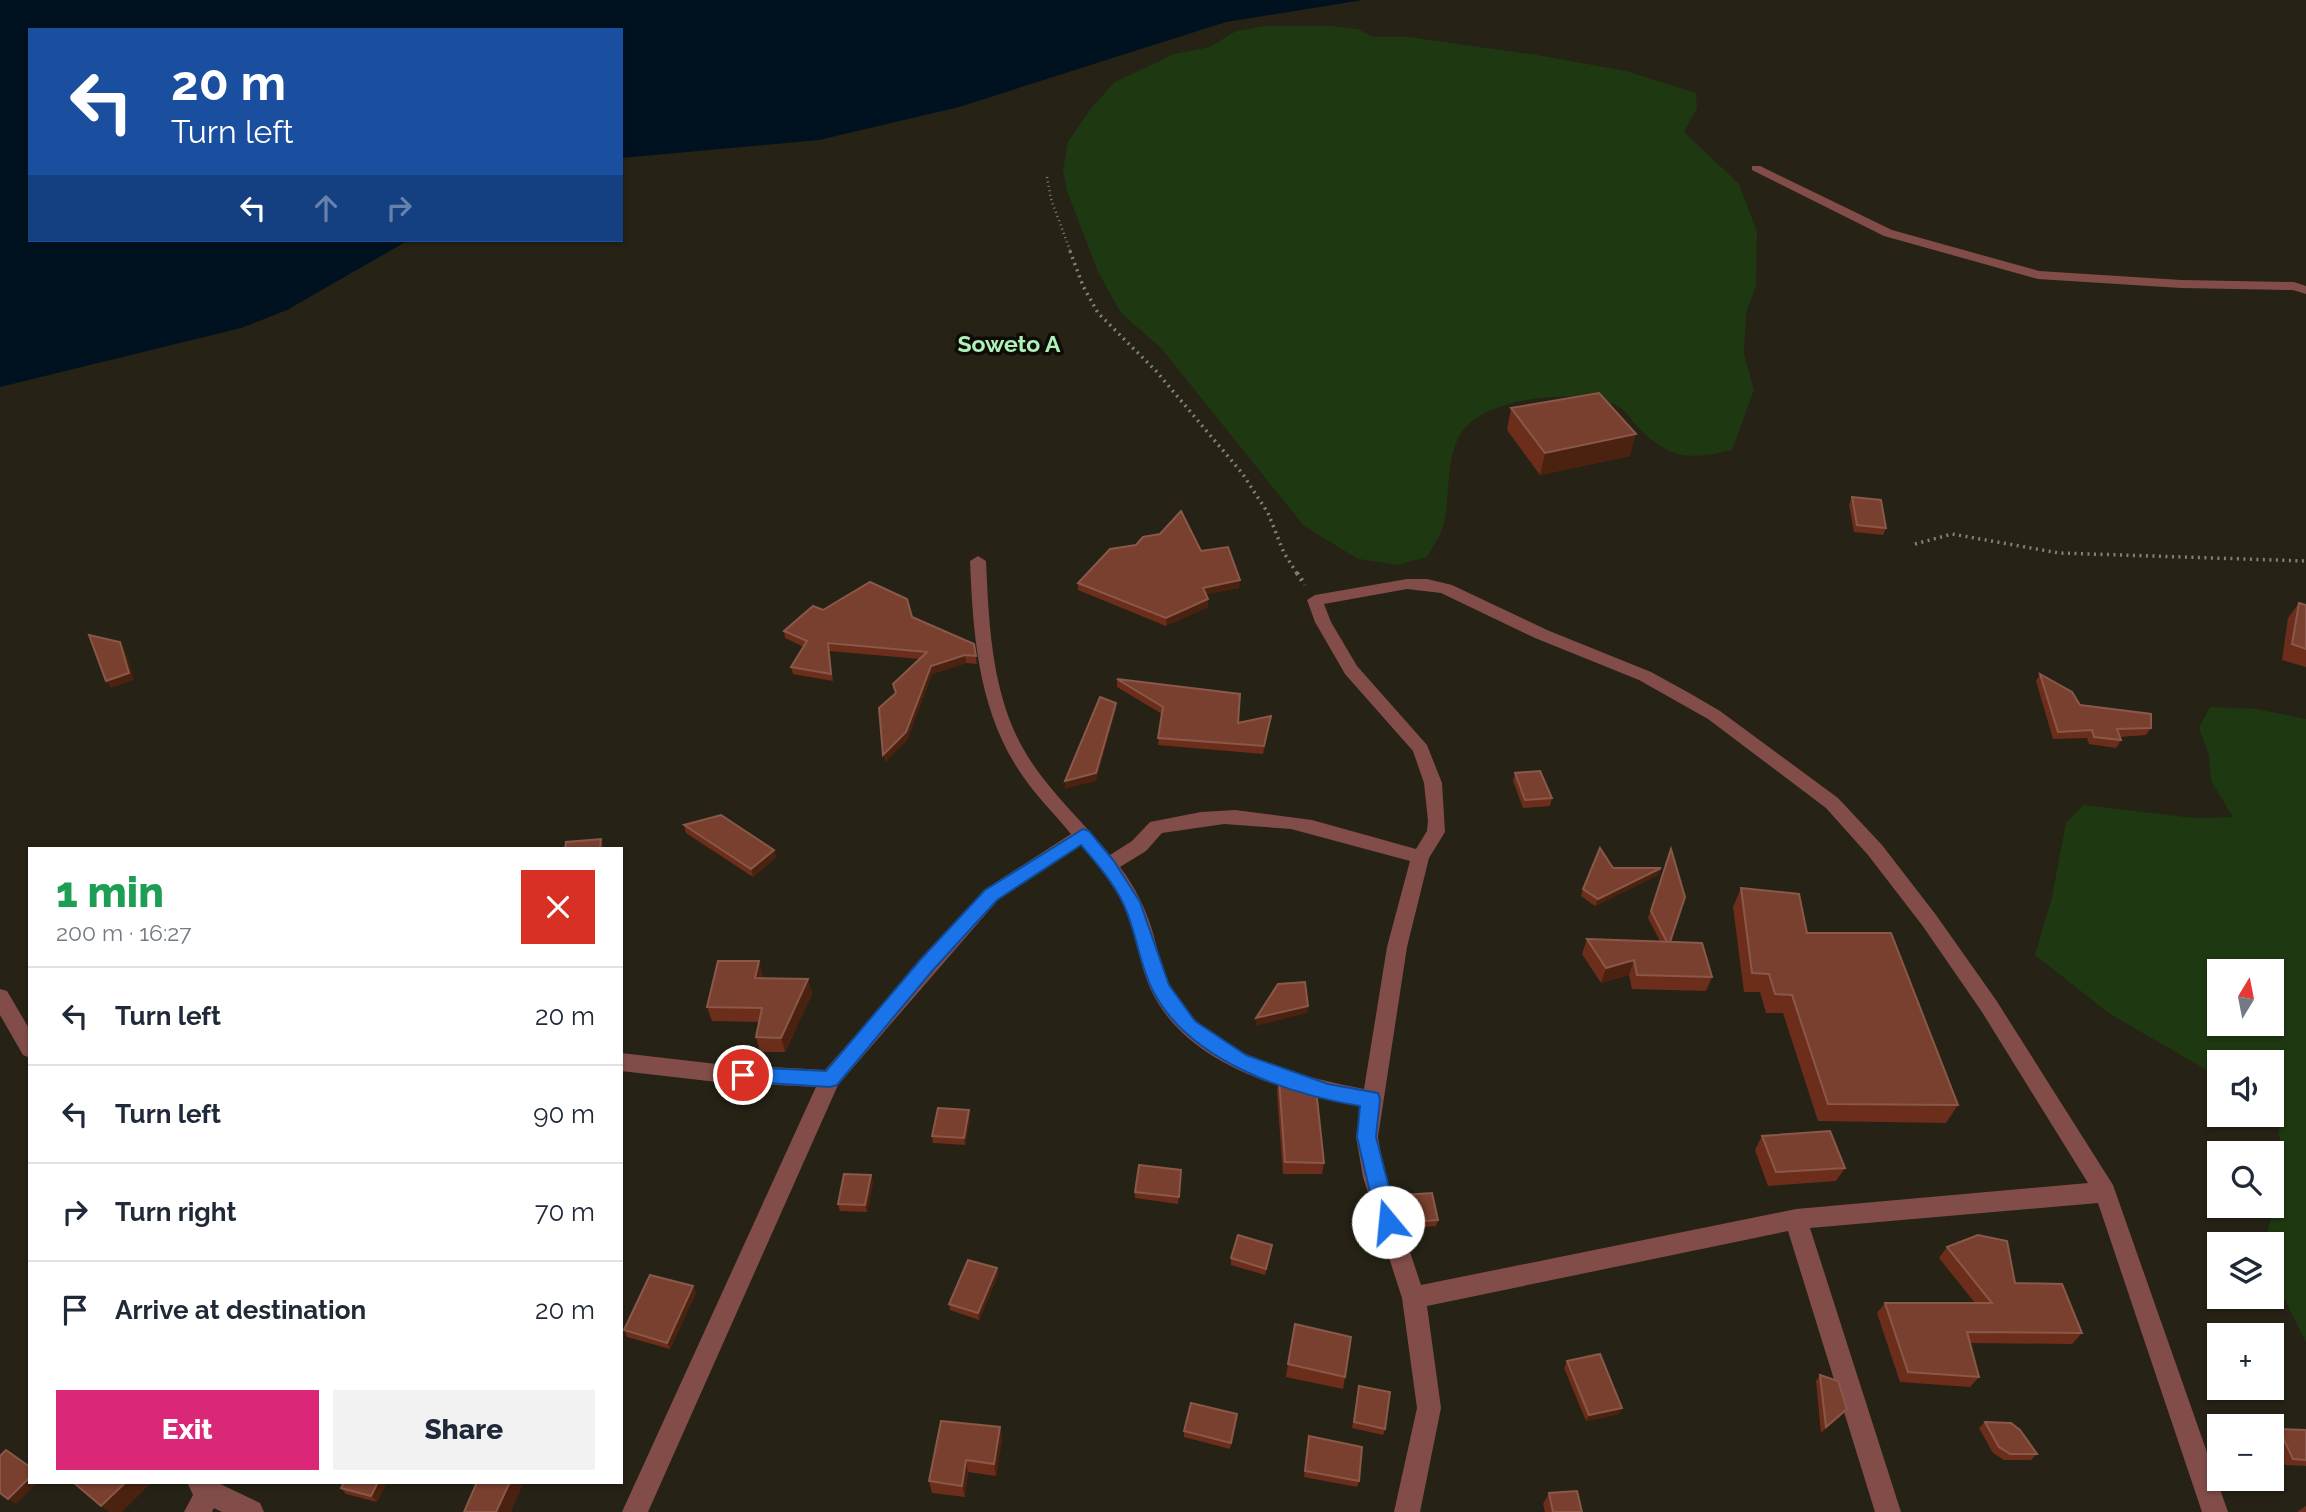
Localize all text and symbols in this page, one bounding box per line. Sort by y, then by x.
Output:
text: 20 m [171,54,286,111]
icon: left [56,56,147,147]
text: Turn left [171,113,293,150]
icon: left [234,189,272,227]
icon: ahead [307,189,345,227]
icon: right [380,189,418,227]
district label: Soweto A [957,330,1061,357]
text: 1 min [56,868,164,917]
button: close [521,870,595,944]
text: 200 m · 16:27 [56,919,192,946]
north arrow [2207,959,2284,1036]
map controls [2207,959,2284,1491]
icon: left [56,997,94,1035]
text: Turn left [115,1001,221,1031]
text: 20 m [535,1001,595,1031]
pin [713,1045,773,1105]
button: sound [2207,1050,2284,1127]
icon: arrive [724,1056,762,1094]
icon: left [56,1095,94,1133]
text: Turn left [115,1099,221,1129]
text: 90 m [533,1099,595,1129]
button: search [2207,1141,2284,1218]
position arrow [1351,1185,1425,1259]
icon: right [56,1193,94,1231]
text: Turn right [115,1197,236,1227]
text: 70 m [535,1197,595,1227]
button: layers [2207,1232,2284,1309]
icon: arrive [56,1291,94,1329]
text: Arrive at destination [115,1295,366,1325]
text: 20 m [535,1295,595,1325]
button: + [2207,1323,2284,1400]
button: Exit [56,1390,319,1470]
button: Share [333,1390,595,1470]
button: − [2207,1414,2284,1491]

